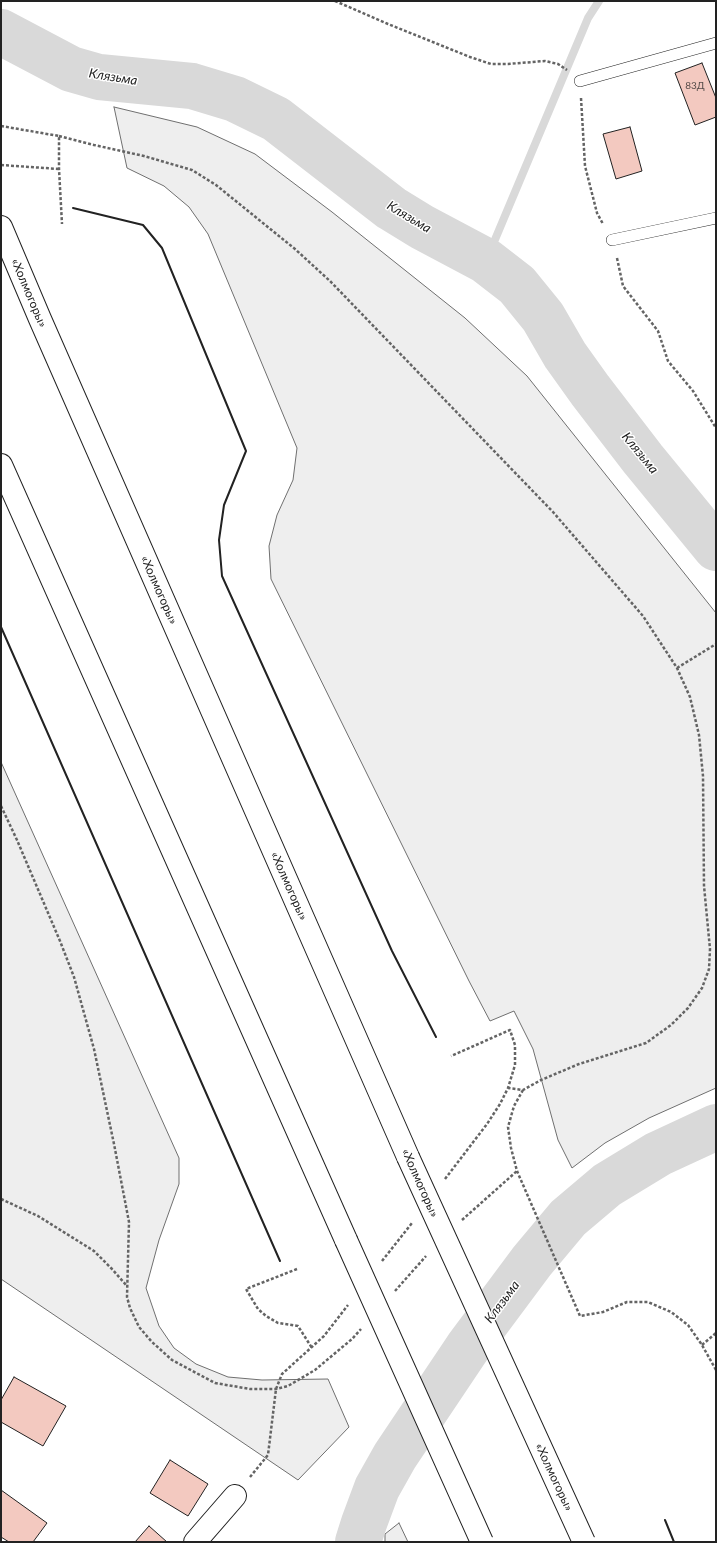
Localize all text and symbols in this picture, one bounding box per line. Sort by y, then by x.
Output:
water label: Клязьма [88,65,138,89]
house number: 83Д [685,80,705,92]
water label: Клязьма [384,198,434,236]
street label: «Холмогоры» [8,256,50,330]
water label: Клязьма [619,429,661,477]
street label: «Холмогоры» [137,554,181,626]
street label: «Холмогоры» [267,850,311,922]
street label: «Холмогоры» [398,1147,442,1219]
water label: Клязьма [481,1278,523,1326]
street label: «Холмогоры» [532,1441,576,1513]

